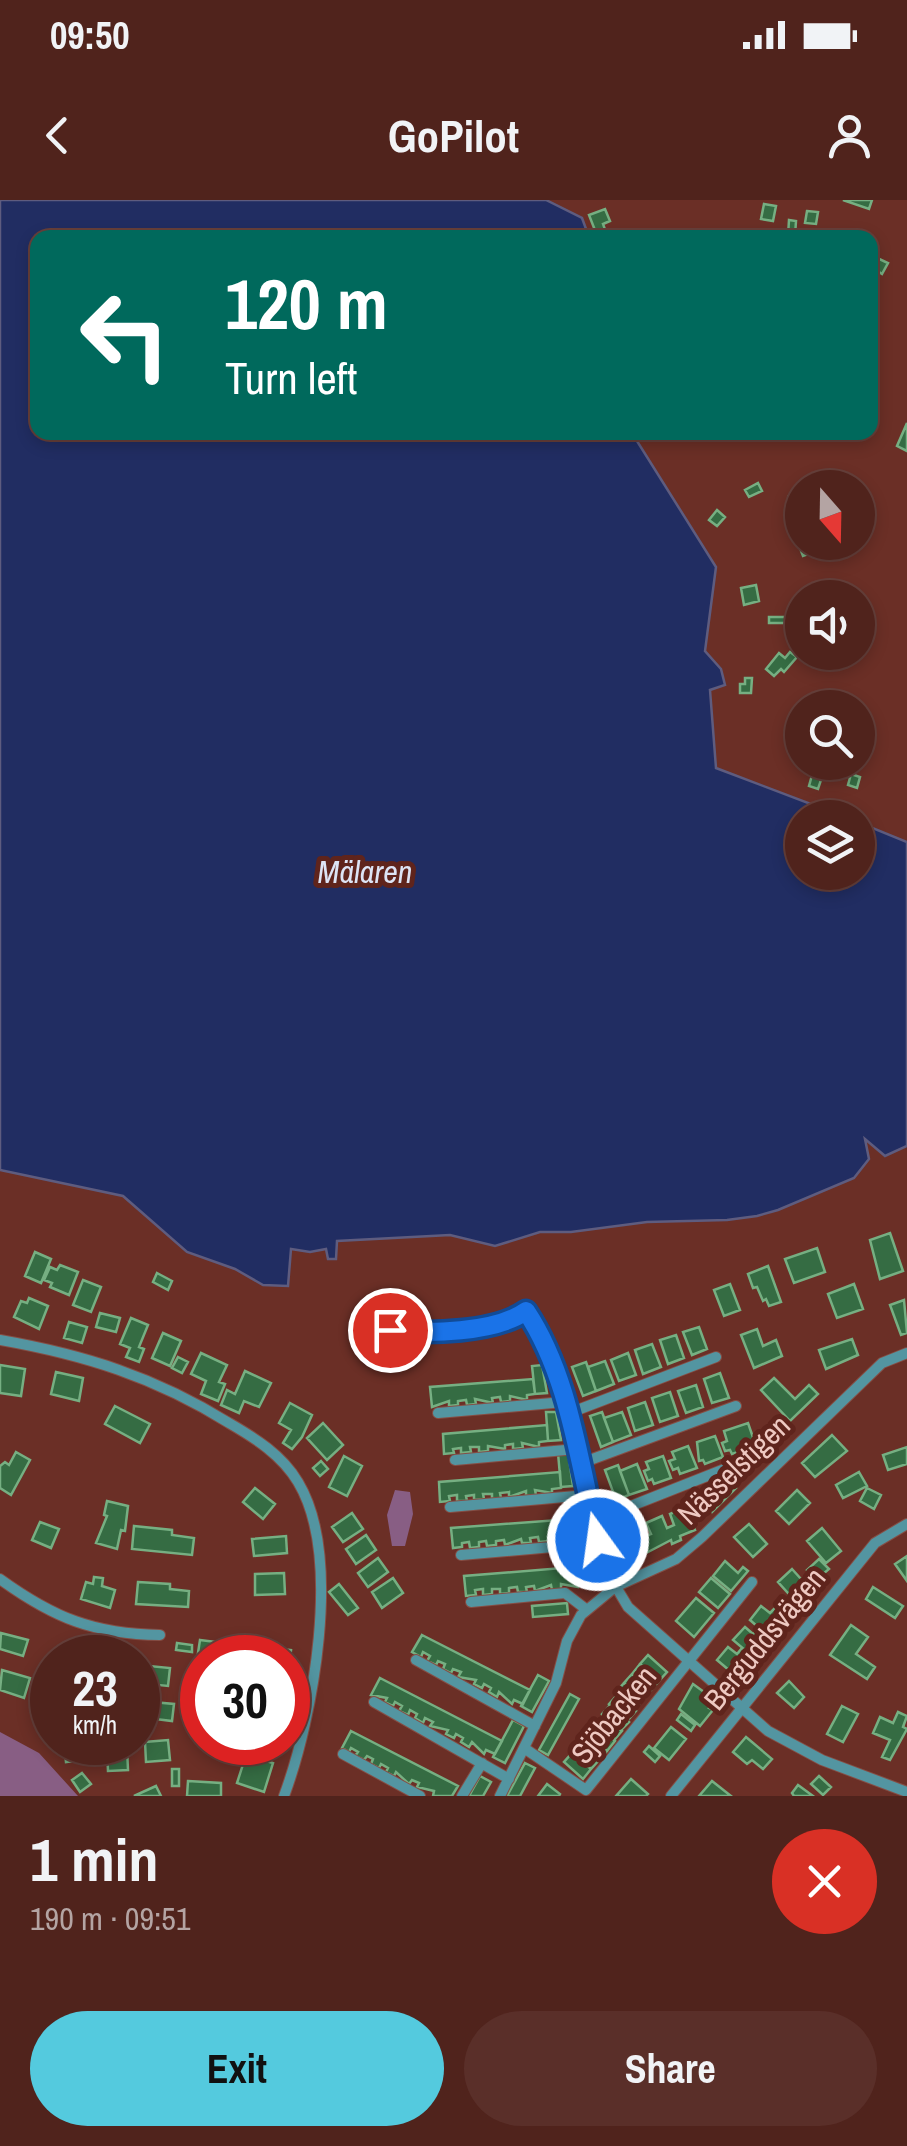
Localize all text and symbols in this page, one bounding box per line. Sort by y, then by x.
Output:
text: 09:50 [50,10,130,61]
text: GoPilot [388,105,519,166]
icon: back [30,108,85,163]
icon: person [822,108,877,163]
text: 120 m [225,257,388,351]
icon: left [60,270,190,400]
text: Turn left [225,347,357,408]
north arrow [785,470,875,560]
map controls [785,470,875,890]
button: sound [785,580,875,670]
button: search [785,690,875,780]
button: layers [785,800,875,890]
water label: Mälaren [318,850,412,893]
pin [348,1288,433,1373]
icon: arrive [363,1303,418,1358]
street label: Nässelstigen [668,1406,798,1533]
position arrow [546,1488,650,1592]
street label: Berguddsvägen [694,1559,834,1718]
speed limit sign: 30 [180,1635,310,1765]
text: 23 [72,1654,118,1722]
street label: Sjöbacken [562,1657,665,1772]
text: km/h [73,1708,117,1742]
text: 1 min [30,1819,159,1900]
button: close [772,1829,877,1934]
text: 190 m · 09:51 [30,1897,190,1940]
button: Exit [30,2011,444,2126]
button: Share [464,2011,877,2126]

